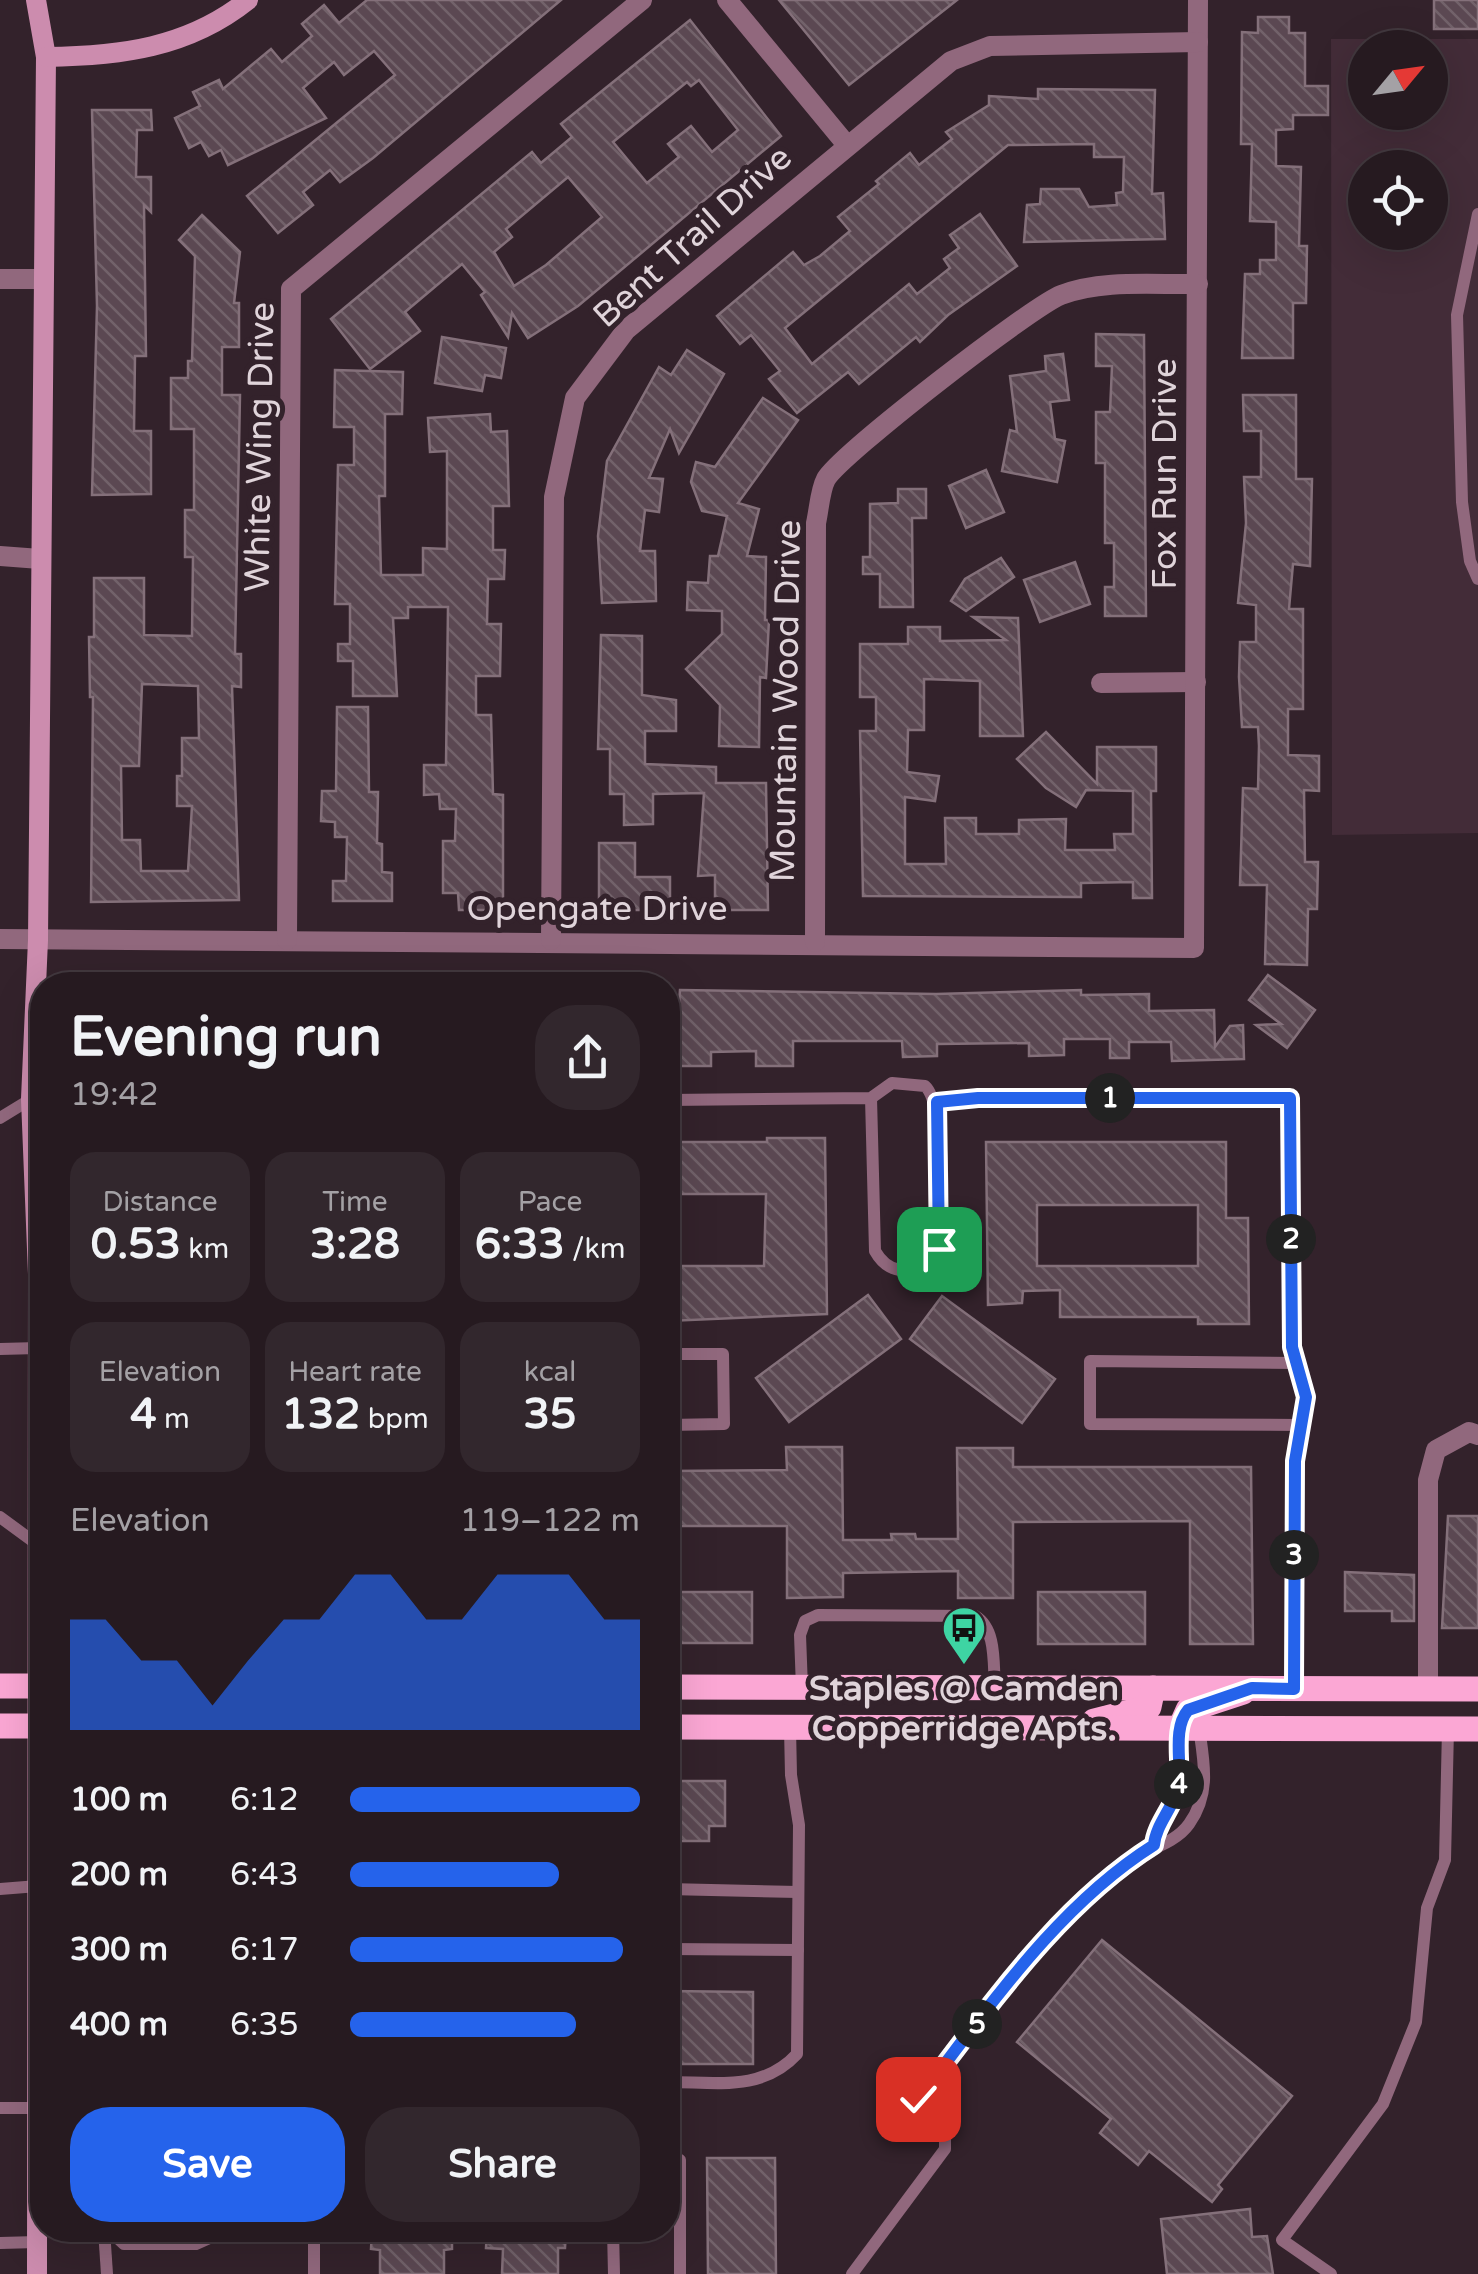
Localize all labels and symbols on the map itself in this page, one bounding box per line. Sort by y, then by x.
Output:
north arrow [1348,30,1448,130]
street label: Bent Trail Drive [585,137,800,337]
street label: White Wing Drive [236,302,284,592]
street label: Fox Run Drive [1144,358,1186,590]
street label: Mountain Wood Drive [762,519,810,883]
street label: Opengate Drive [467,888,727,930]
pin: 1 [1085,1073,1135,1123]
pin [897,1207,982,1292]
pin: 2 [1266,1214,1316,1264]
pin: 3 [1269,1530,1319,1580]
bus stop icon: Staples @ Camden Copperridge Apts. [941,1605,987,1666]
place label: Staples @ Camden Copperridge Apts. [809,1668,1119,1750]
pin: 4 [1154,1759,1204,1809]
pin: 5 [952,1999,1002,2049]
pin [876,2057,961,2142]

